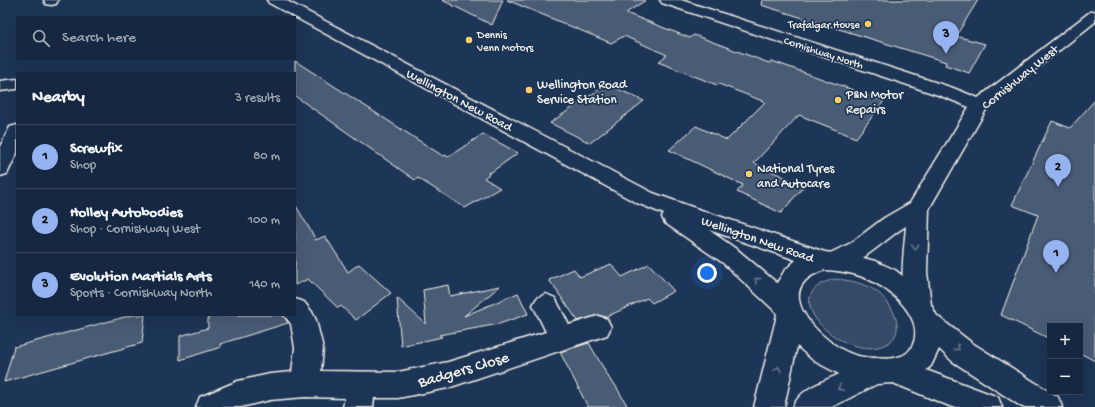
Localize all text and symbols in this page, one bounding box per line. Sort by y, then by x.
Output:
search box [16,16,296,60]
place label: Trafalgar House [787,19,860,32]
marker: Trafalgar House [863,19,873,29]
pin: 3 [933,21,959,54]
icon: search [30,27,52,49]
text: Search here [62,29,136,47]
place label: Dennis Venn Motors [476,30,534,55]
marker: Dennis Venn Motors [464,35,474,45]
street label: Cornishway North [782,35,865,72]
street label: Cornishway West [979,42,1063,113]
street label: Wellington New Road [403,67,516,136]
place label: Wellington Road Service Station [537,78,628,108]
marker: Wellington Road Service Station [524,85,534,95]
text: Nearby [32,88,85,108]
place label: P&N Motor Repairs [845,88,905,118]
text: 3 results [235,91,280,106]
marker: P&N Motor Repairs [833,95,843,105]
text: Screwfix [70,140,122,158]
text: 1 [42,149,48,164]
text: 80 m [253,149,280,164]
pin: 2 [1045,154,1071,187]
text: Shop [70,158,96,173]
place label: National Tyres and Autocare [757,162,836,192]
marker: National Tyres and Autocare [744,169,754,179]
text: Holley Autobodies [70,204,182,222]
text: 2 [42,213,48,228]
text: 100 m [248,213,280,228]
street label: Wellington New Road [699,214,817,267]
text: Shop · Cornishway West [70,222,200,237]
pin: 1 [1043,240,1069,273]
one-way arrow [911,244,920,250]
your location [697,263,717,283]
text: Evolution Martials Arts [70,268,212,286]
text: 3 [42,277,48,292]
text: 140 m [249,277,280,292]
one-way arrow [755,278,762,285]
text: Sports · Cornishway North [70,286,212,301]
map controls [1047,323,1083,395]
button: + [1047,323,1083,359]
one-way arrow [952,343,960,350]
street label: Badgers Close [415,349,512,394]
button: − [1047,359,1083,395]
one-way arrow [773,366,782,373]
one-way arrow [836,383,844,391]

